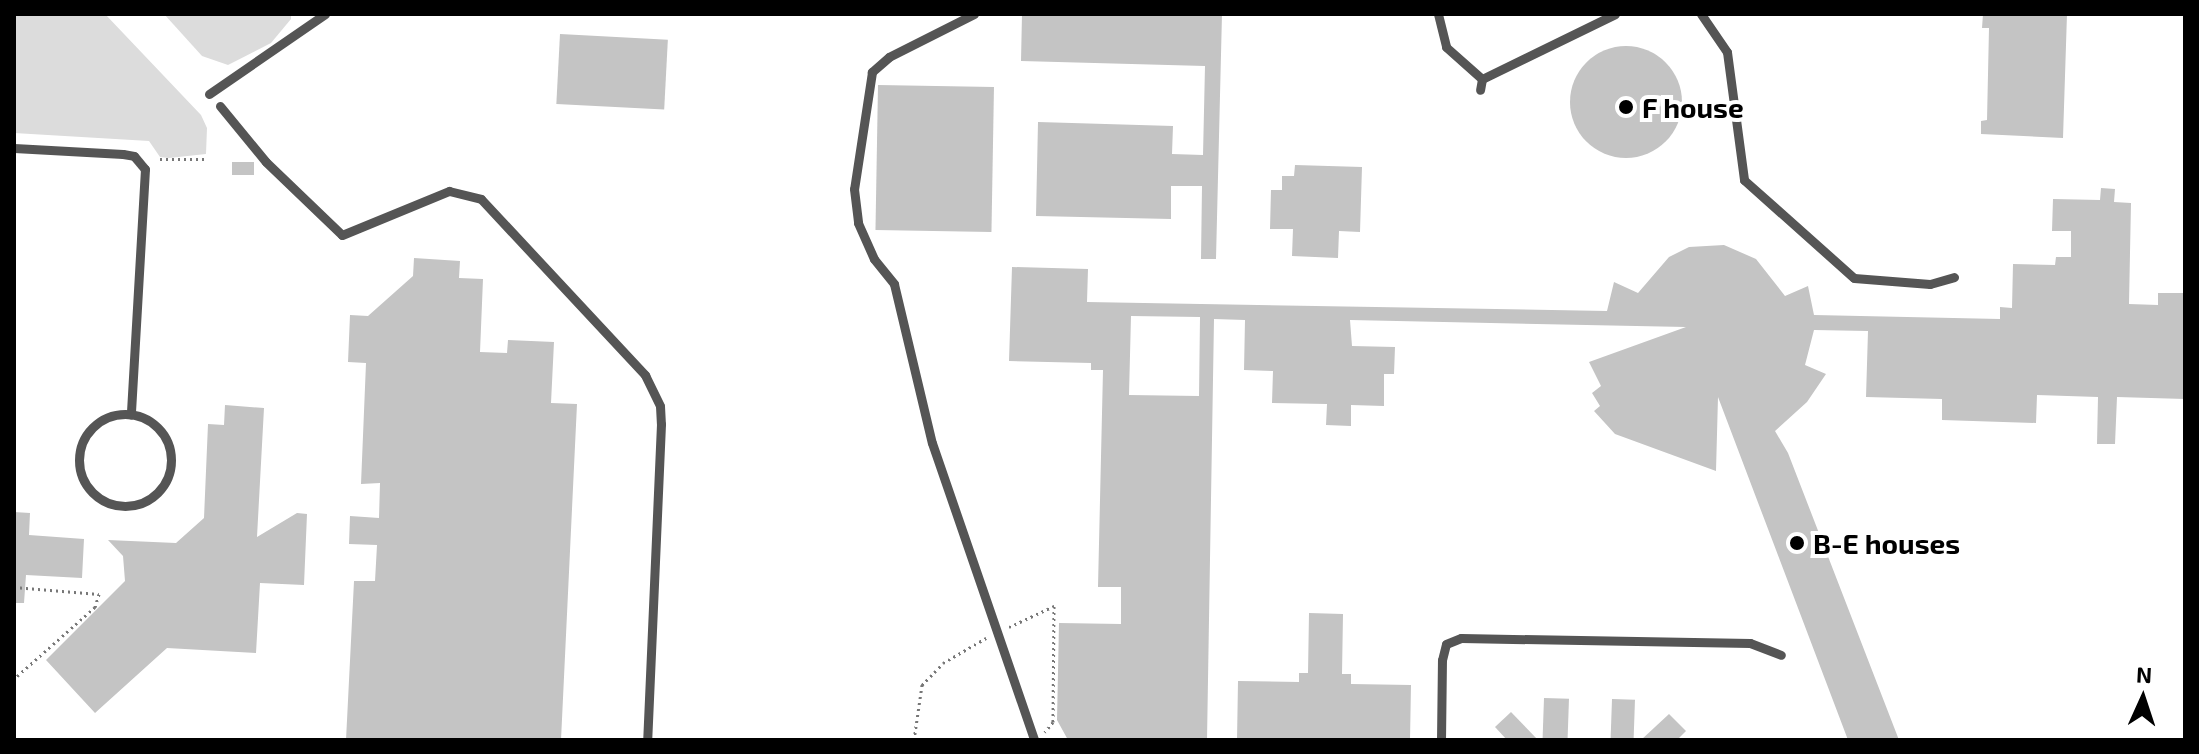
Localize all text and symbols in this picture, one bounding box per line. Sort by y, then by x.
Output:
place label: F house [1642,90,1744,124]
marker: F house [1617,98,1635,116]
place label: B-E houses [1813,526,1960,560]
marker: B-E houses [1788,534,1806,552]
north arrow [2103,658,2183,738]
text: N [2136,661,2153,687]

